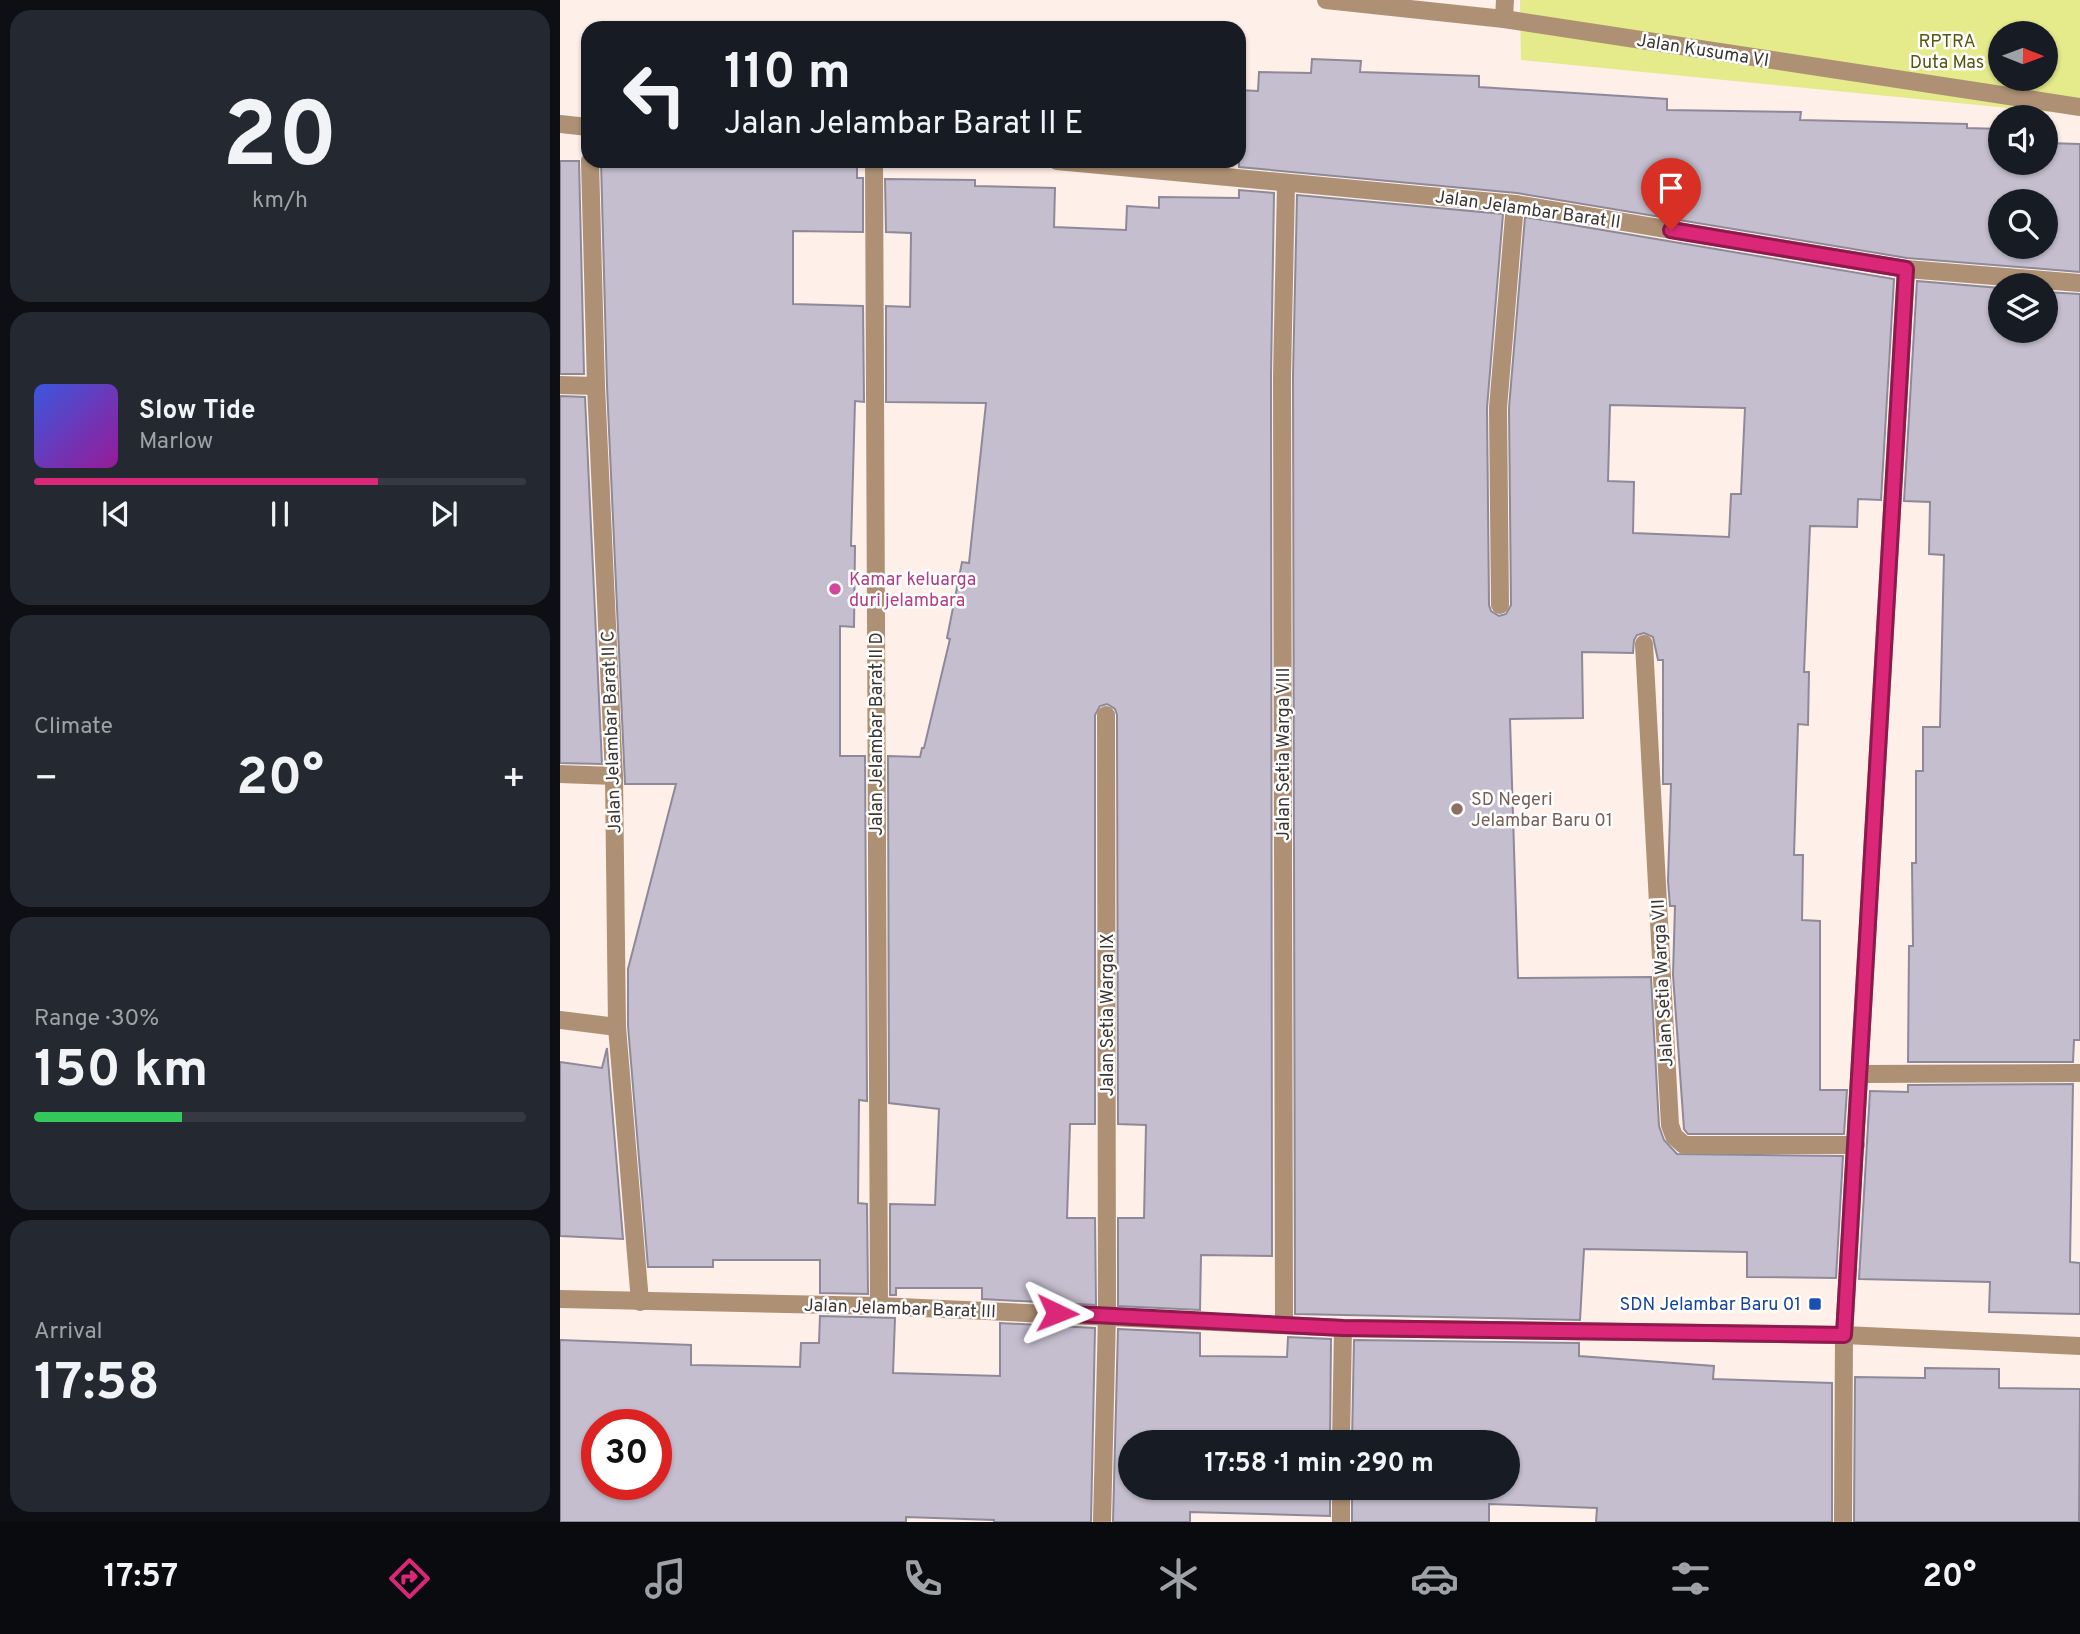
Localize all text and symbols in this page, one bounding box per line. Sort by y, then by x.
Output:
north arrow [1988,21,2058,91]
map controls [1988,21,2058,343]
street label: Jalan Kusuma VI [1635,30,1771,73]
park label: RPTRA Duta Mas [1910,31,1984,75]
text: 110 m [724,44,851,106]
icon: left [609,49,700,140]
text: 20 [222,84,338,199]
text: Jalan Jelambar Barat II E [724,105,1084,145]
button: sound [1988,105,2058,175]
pin [1641,158,1701,230]
icon: arrive [1652,169,1690,207]
street label: Jalan Jelambar Barat II [1433,186,1622,235]
text: km/h [252,187,308,216]
button: search [1988,189,2058,259]
button: layers [1988,273,2058,343]
text: Slow Tide [139,395,256,428]
text: Marlow [139,428,213,457]
icon: previous [97,495,135,533]
icon: pause [261,495,299,533]
icon: next [425,495,463,533]
place label: Kamar keluarga duri jelambara [849,569,976,613]
marker: Kamar keluarga duri jelambara [827,581,843,597]
street label: Jalan Jelambar Barat II C [597,630,628,834]
street label: Jalan Jelambar Barat II D [866,632,889,836]
street label: Jalan Setia Warga VIII [1273,667,1296,841]
text: Climate [34,713,113,742]
text: 20° [236,747,324,813]
text: − [34,756,59,805]
text: + [501,756,526,805]
place label: SD Negeri Jelambar Baru 01 [1471,789,1613,833]
marker: SD Negeri Jelambar Baru 01 [1449,801,1465,817]
street label: Jalan Setia Warga VII [1648,898,1679,1068]
street label: Jalan Setia Warga IX [1097,933,1120,1097]
text: Range · 30% [34,1005,159,1034]
text: 150 km [34,1039,208,1105]
position arrow [1020,1276,1094,1350]
place label: SDN Jelambar Baru 01 [1619,1294,1801,1317]
street label: Jalan Jelambar Barat III [803,1295,996,1324]
marker: SDN Jelambar Baru 01 [1807,1296,1823,1312]
text: Arrival [34,1318,103,1347]
text: 17:58 [34,1352,160,1418]
speed limit sign: 30 [581,1409,672,1500]
text: 17:58 · 1 min · 290 m [1204,1448,1434,1481]
icon: directions [385,1554,434,1603]
icon: music [641,1554,690,1603]
icon: phone [898,1554,947,1603]
icon: climate [1154,1554,1203,1603]
icon: car [1410,1554,1459,1603]
icon: filters [1666,1554,1715,1603]
text: 17:57 [104,1558,178,1598]
text: 20° [1922,1558,1976,1598]

